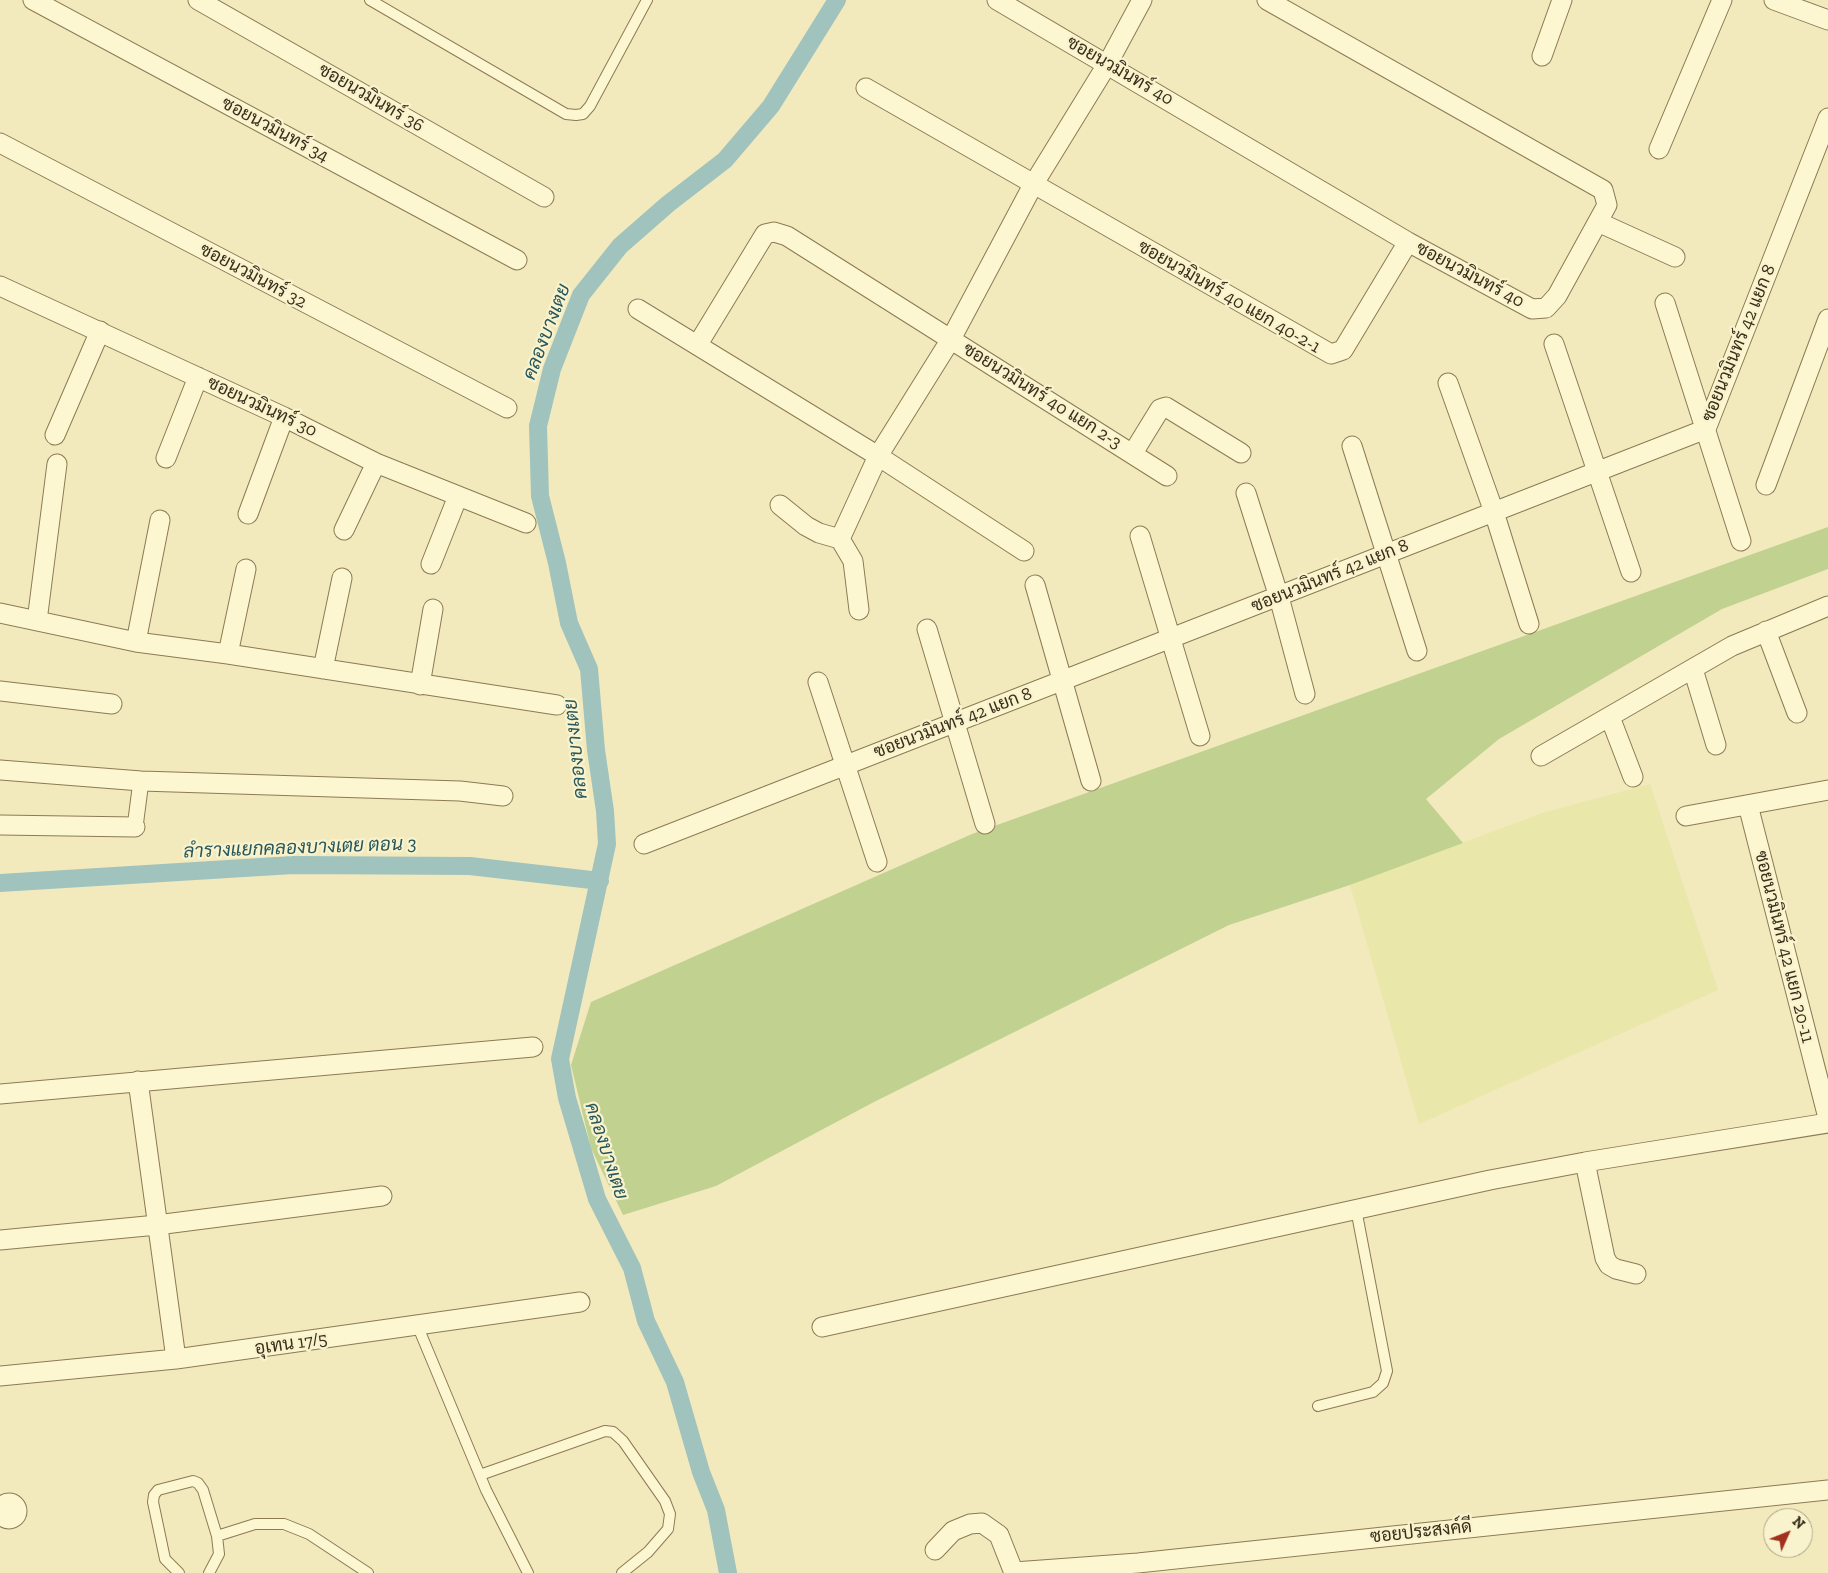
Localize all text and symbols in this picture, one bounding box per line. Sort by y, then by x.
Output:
street label: ซอยนวมินทร์ 40 [1063,32,1177,110]
street label: ซอยนวมินทร์ 36 [314,59,428,137]
street label: ซอยนวมินทร์ 34 [218,93,332,167]
street label: ซอยนวมินทร์ 40 แยก 40-2-1 [1134,236,1324,358]
street label: ซอยนวมินทร์ 40 [1412,237,1528,313]
street label: ซอยนวมินทร์ 32 [196,239,310,313]
street label: ซอยนวมินทร์ 42 แยก 8 [1698,261,1780,425]
water label: คลองบางเตย [518,281,576,383]
street label: ซอยนวมินทร์ 40 แยก 2-3 [959,338,1125,454]
street label: ซอยนวมินทร์ 30 [204,372,320,442]
street label: ซอยนวมินทร์ 42 แยก 8 [1248,535,1412,617]
street label: ซอยนวมินทร์ 42 แยก 8 [871,683,1035,763]
water label: คลองบางเตย [559,698,593,800]
water label: ลำรางแยกคลองบางเตย ตอน 3 [183,833,417,863]
street label: ซอยนวมินทร์ 42 แยก 20-11 [1750,849,1818,1045]
water label: คลองบางเตย [580,1100,632,1202]
street label: อุเทน 17/5 [253,1328,329,1360]
north arrow [1763,1508,1813,1558]
text: N [1789,1513,1808,1533]
street label: ซอยประสงค์ดี [1369,1516,1473,1548]

